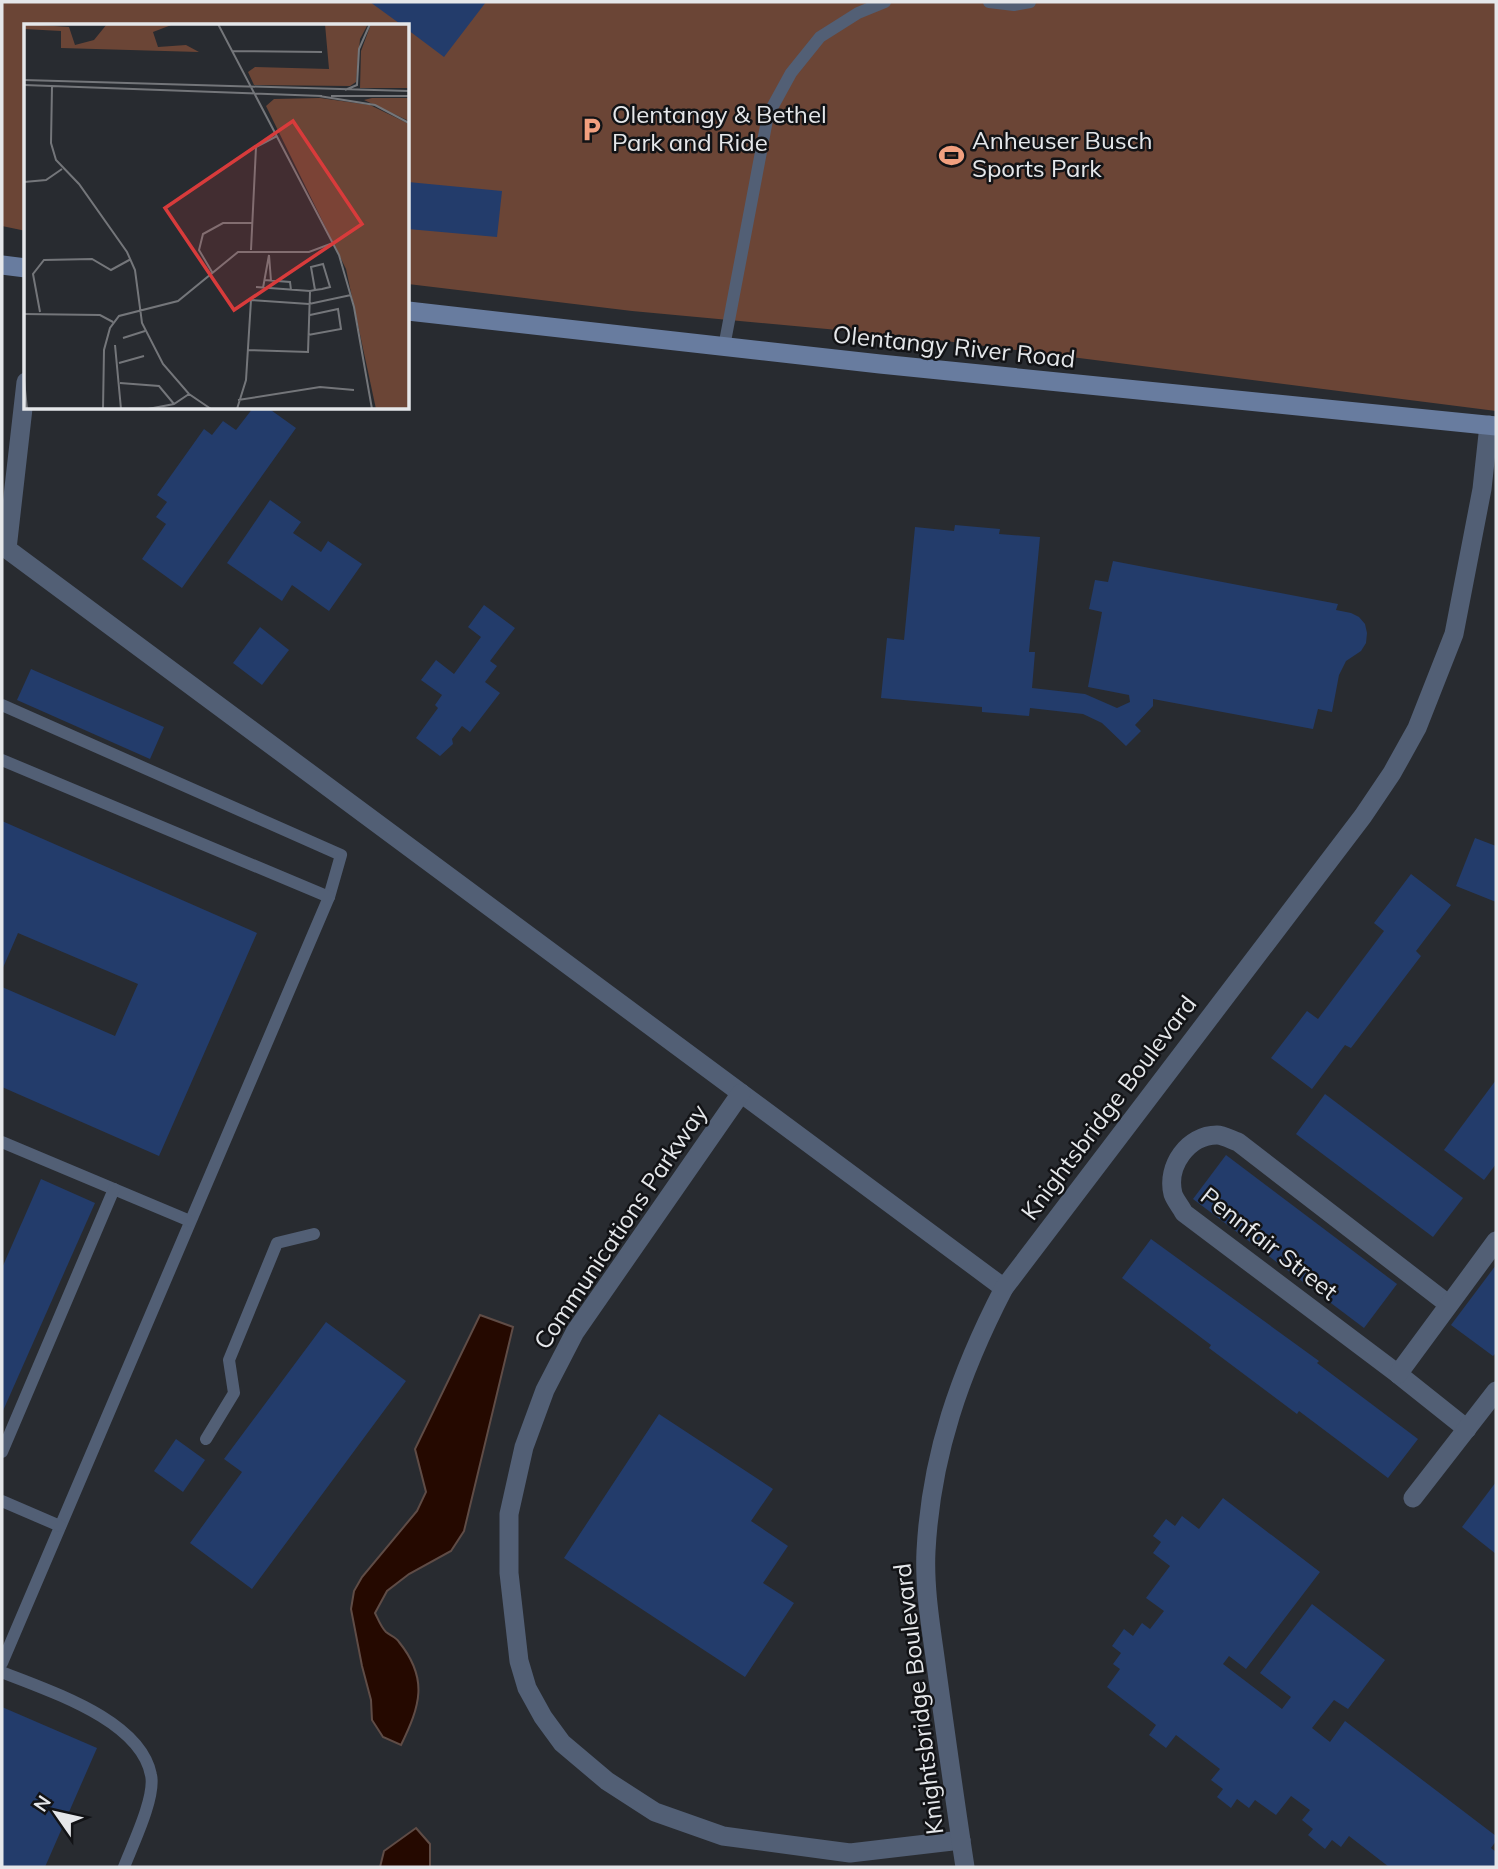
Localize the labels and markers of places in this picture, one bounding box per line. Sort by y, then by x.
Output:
place label: Olentangy & Bethel Park and Ride [612,99,827,157]
parking icon: Olentangy & Bethel Park and Ride [578,115,606,143]
place label: Anheuser Busch Sports Park [972,125,1153,183]
sports icon: Anheuser Busch Sports Park [938,141,966,169]

